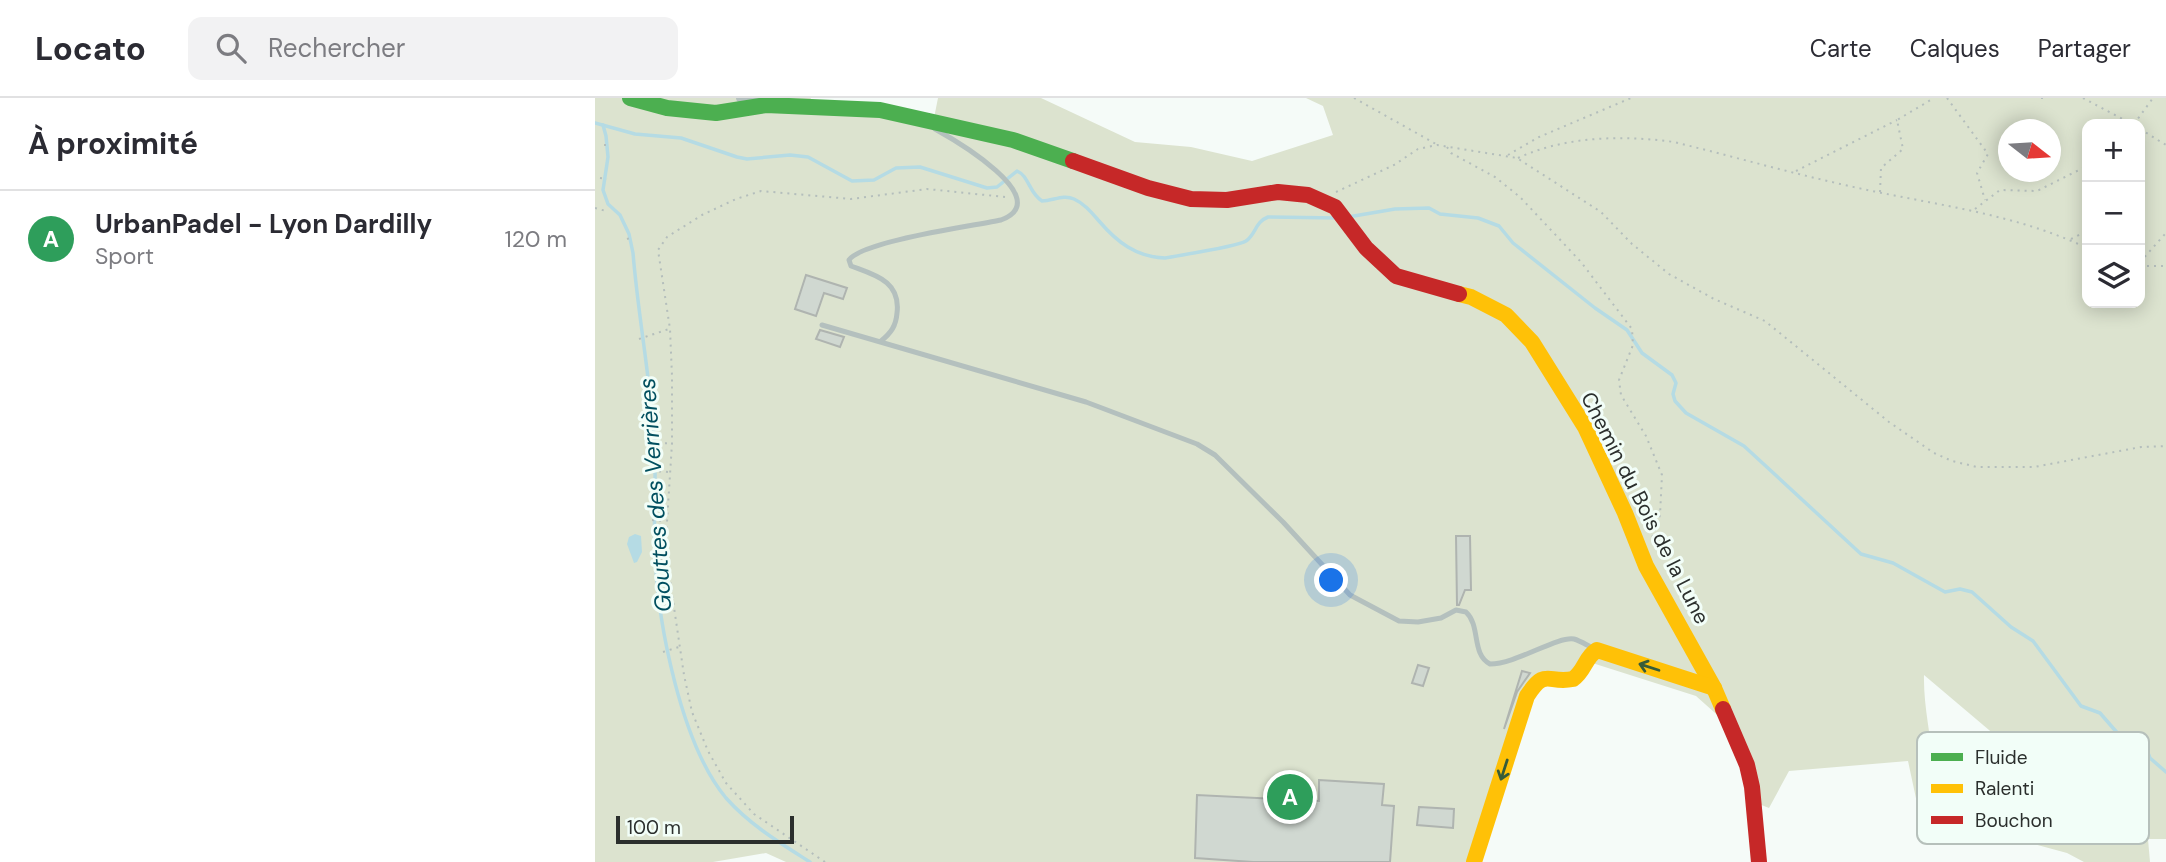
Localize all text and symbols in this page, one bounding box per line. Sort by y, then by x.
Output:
search box [188,17,678,80]
text: Locato [35,27,146,70]
icon: search [212,29,250,67]
text: Rechercher [268,31,405,65]
text: Carte [1810,33,1872,64]
text: Calques [1910,33,2000,64]
text: Partager [2038,33,2131,64]
north arrow [1998,119,2061,182]
map controls [2082,119,2145,308]
button: + [2082,119,2145,182]
text: À proximité [28,124,198,163]
button: − [2082,182,2145,245]
text: UrbanPadel - Lyon Dardilly [95,207,432,241]
text: A [43,224,59,254]
text: 120 m [504,224,567,254]
text: Sport [95,241,154,271]
button: layers [2082,245,2145,308]
water label: Gouttes des Verrières [632,377,678,613]
street label: Chemin du Bois de la Lune [1574,387,1716,629]
your location [1314,563,1348,597]
one-way arrow [1638,660,1660,673]
legend [1917,732,2149,844]
text: Fluide [1975,745,2028,770]
one-way arrow [1496,759,1509,781]
pin: A [1267,771,1313,823]
text: Ralenti [1975,776,2034,801]
text: Bouchon [1975,808,2053,833]
scale bar [616,813,795,845]
text: 100 m [627,815,681,840]

